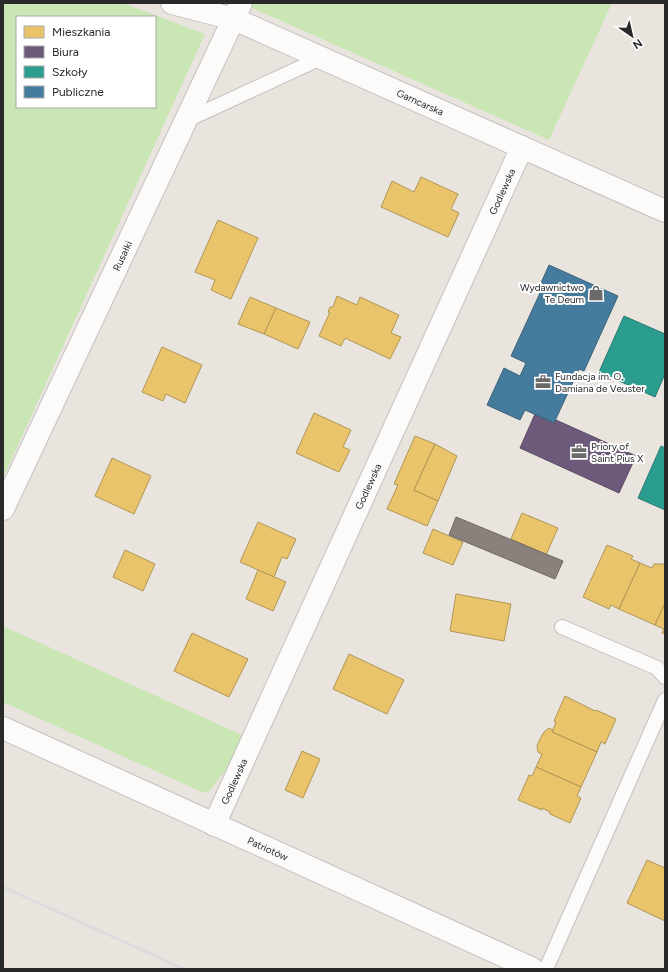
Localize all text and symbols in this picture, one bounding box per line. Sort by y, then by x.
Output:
legend [16,16,156,108]
north arrow [612,16,652,56]
text: Mieszkania [52,25,110,39]
text: N [630,36,644,52]
text: Biura [52,45,79,59]
text: Szkoły [52,65,88,79]
text: Publiczne [52,85,104,99]
street label: Garncarska [395,86,446,119]
street label: Godlewska [486,166,518,217]
street label: Rusałki [110,239,135,273]
place label: Wydawnictwo Te Deum [520,281,584,306]
shop icon: Wydawnictwo Te Deum [587,284,605,302]
place label: Fundacja im. O. Damiana de Veuster [555,370,645,395]
office icon: Fundacja im. O. Damiana de Veuster [534,373,552,391]
place label: Priory of Saint Pius X [591,440,644,465]
office icon: Priory of Saint Pius X [570,443,588,461]
street label: Godlewska [352,461,384,512]
street label: Godlewska [218,756,250,807]
street label: Patriotów [245,834,290,864]

